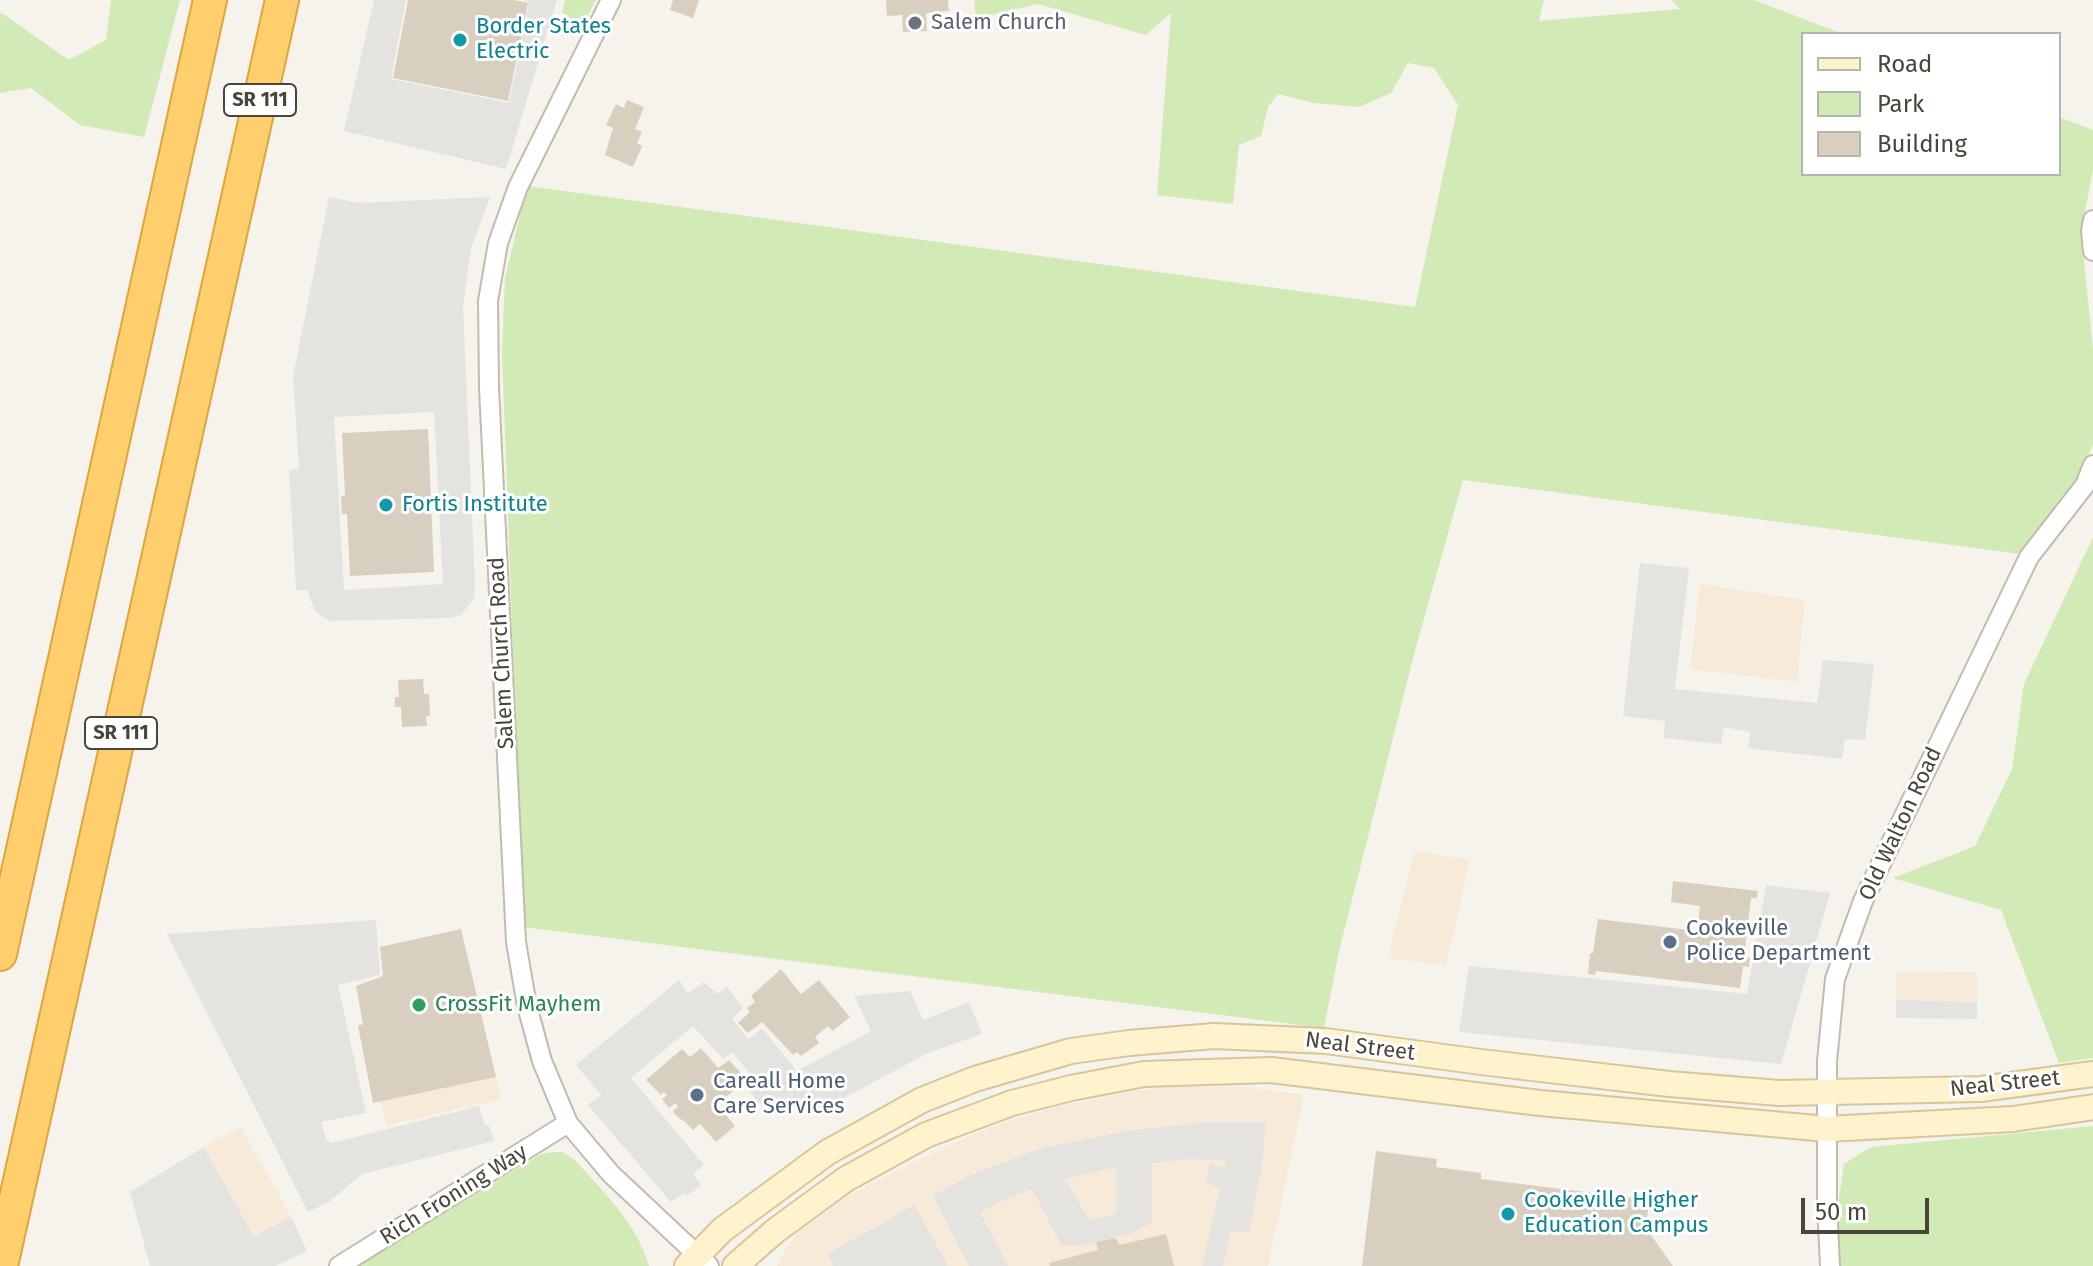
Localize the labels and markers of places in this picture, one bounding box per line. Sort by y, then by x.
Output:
place label: Salem Church [931,10,1067,36]
place label: Border States Electric [476,14,611,66]
marker: Salem Church [906,14,924,32]
marker: Border States Electric [451,31,469,49]
place label: Fortis Institute [402,492,548,518]
marker: Fortis Institute [377,496,395,514]
place label: Cookeville Police Department [1686,916,1871,968]
marker: Cookeville Police Department [1661,933,1679,951]
place label: CrossFit Mayhem [435,992,601,1018]
marker: CrossFit Mayhem [410,996,428,1014]
place label: Careall Home Care Services [713,1069,846,1120]
marker: Careall Home Care Services [688,1086,706,1104]
place label: Cookeville Higher Education Campus [1524,1188,1708,1240]
marker: Cookeville Higher Education Campus [1499,1205,1517,1223]

